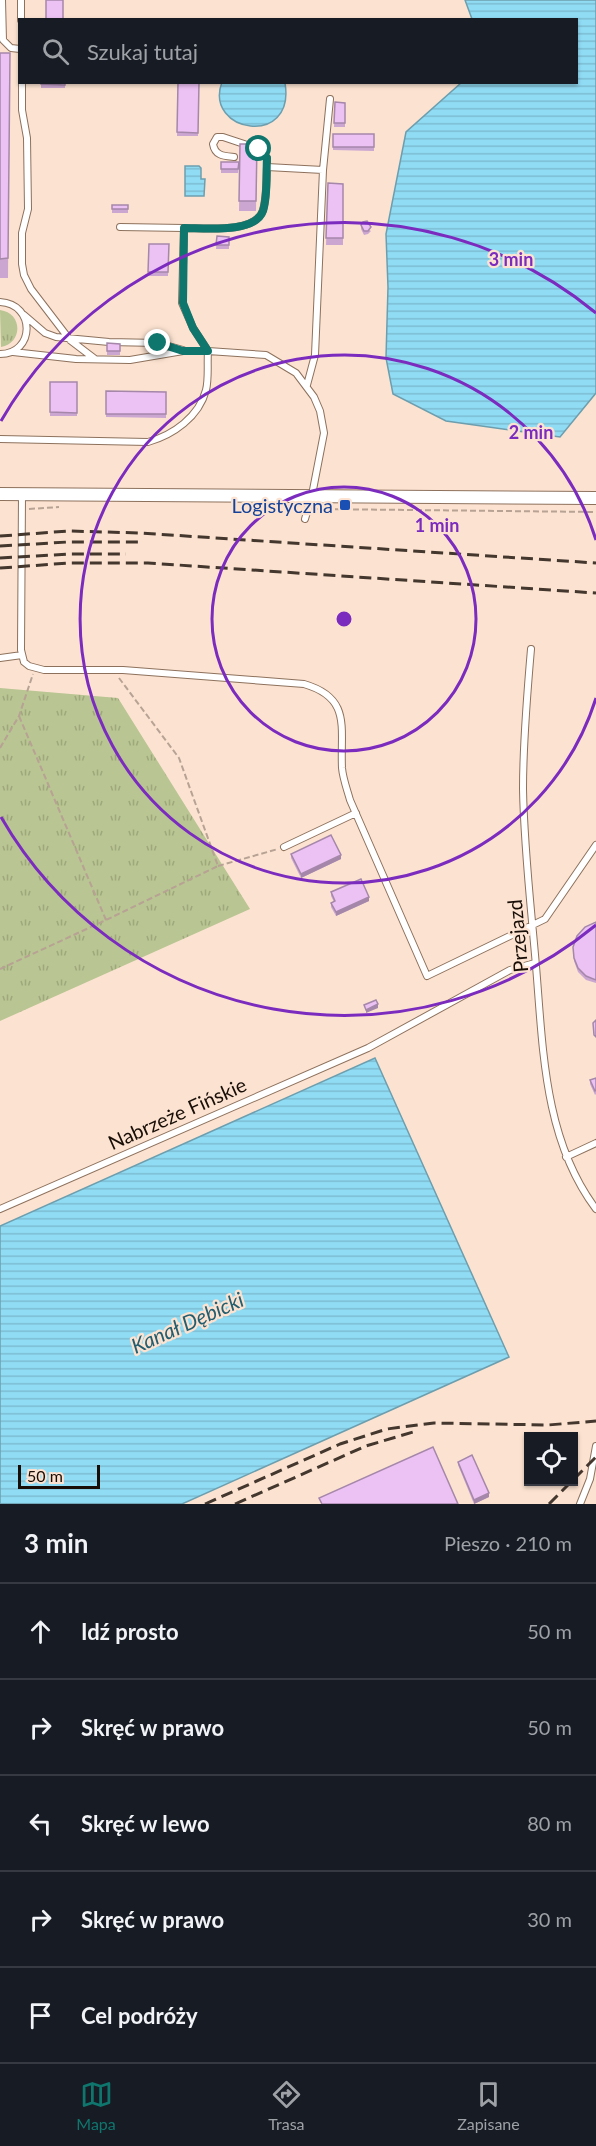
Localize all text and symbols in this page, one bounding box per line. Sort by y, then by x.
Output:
search box [18,18,578,84]
icon: search [39,35,72,68]
text: Szukaj tutaj [87,38,198,65]
route start [245,135,271,161]
text: 3 min [489,248,533,270]
route end [144,329,170,355]
text: 2 min [509,421,553,443]
place label: Logistyczna [231,493,333,517]
marker: Logistyczna [338,498,352,512]
text: 1 min [415,514,459,536]
centre of rings [334,609,354,629]
street label: Przejazd [502,898,532,974]
street label: Nabrzeże Fińskie [104,1072,250,1154]
water label: Kanał Dębicki [127,1286,247,1358]
map controls [524,1432,578,1486]
button: locate [524,1432,578,1486]
scale bar [18,1462,100,1490]
text: 50 m [27,1466,63,1485]
text: 3 min [24,1527,88,1559]
text: Pieszo · 210 m [444,1531,572,1555]
icon: ahead [24,1615,57,1648]
text: Idź prosto [81,1618,179,1645]
text: 50 m [527,1619,572,1643]
icon: right [24,1711,57,1744]
text: Skręć w prawo [81,1714,224,1741]
text: 50 m [527,1715,572,1739]
icon: left [24,1807,57,1840]
text: Skręć w lewo [81,1810,210,1837]
text: 80 m [527,1811,572,1835]
icon: right [24,1903,57,1936]
text: Skręć w prawo [81,1906,224,1933]
text: 30 m [527,1907,572,1931]
icon: arrive [24,1999,57,2032]
text: Cel podróży [81,2002,198,2029]
tab: Mapa [76,2078,116,2133]
tab: Trasa [268,2078,305,2133]
tab: Zapisane [457,2078,520,2133]

